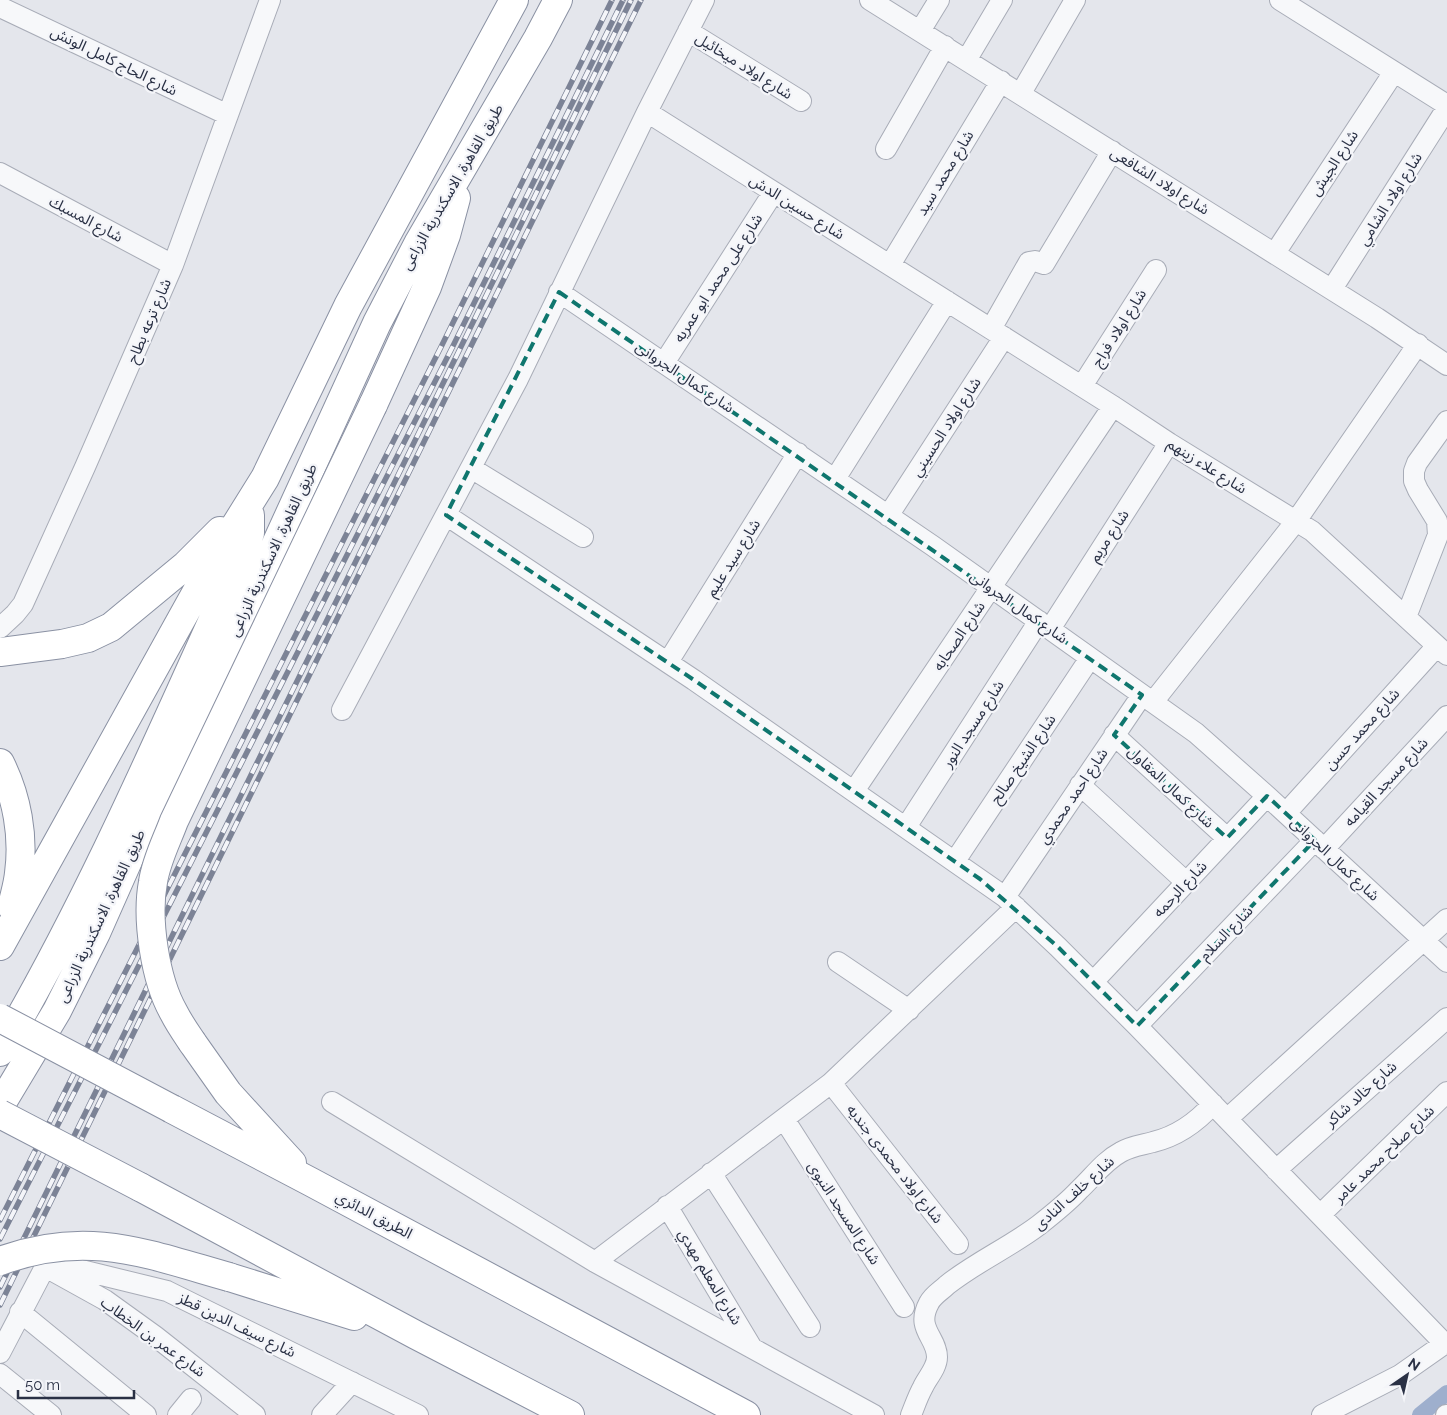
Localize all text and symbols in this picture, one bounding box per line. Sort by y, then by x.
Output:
street label: شارع الحاج كامل الونش [46,23,180,102]
street label: شارع اولاد ميخائيل [691,29,796,106]
street label: طريق القاهرة, الاسكندرية الزراعى [397,101,508,274]
street label: شارع محمد سيد [912,127,980,220]
street label: شارع الجيش [1306,127,1365,201]
street label: شارع اولاد الشافعى [1106,143,1213,221]
street label: شارع اولاد الشامي [1354,149,1429,251]
street label: شارع حسين الدش [745,171,848,246]
street label: شارع المسبك [45,192,126,249]
street label: شارع على محمد ابو عمريه [670,210,769,347]
street label: شارع ترعه بطاح [123,276,178,367]
street label: شارع اولاد فراج [1088,286,1153,372]
street label: شارع كمال الجروانى [631,337,738,419]
street label: شارع اولاد الحسيني [907,374,987,482]
street label: شارع علاء زينهم [1162,434,1250,500]
street label: طريق القاهرة, الاسكندرية الزراعى [225,461,322,640]
street label: شارع مريم [1085,506,1135,567]
street label: شارع سيد عليم [702,516,767,602]
street label: شارع كمال الجروانى [965,567,1071,650]
street label: شارع الصحابه [929,598,991,676]
street label: شارع مسجد النور [938,677,1010,773]
street label: شارع محمد حسن [1321,684,1406,775]
street label: شارع الشيخ صالح [986,711,1062,809]
street label: شارع مسجد القيامه [1340,734,1434,832]
street label: شارع كمال المقاول [1122,742,1218,834]
street label: شارع احمد محمدي [1034,745,1114,849]
street label: شارع كمال الجروانى [1285,813,1383,907]
street label: طريق القاهرة, الاسكندرية الزراعى [53,827,150,1006]
street label: شارع الرحمه [1149,857,1213,923]
street label: شارع السلام [1195,902,1259,966]
street label: شارع خالد شاكر [1321,1057,1403,1134]
street label: شارع اولاد محمدى جنديه [841,1101,947,1229]
street label: شارع صلاح محمد عامر [1329,1101,1440,1209]
street label: شارع خلف النادى [1030,1152,1120,1236]
street label: شارع المسجد النبوى [801,1158,884,1270]
street label: الطريق الدائري [331,1187,416,1245]
street label: شارع المعلم مهدي [672,1226,746,1330]
street label: شارع سيف الدين قطز [173,1288,299,1364]
street label: شارع عمر بن الخطاب [95,1293,209,1384]
north arrow [1382,1350,1432,1400]
text: N [1405,1355,1423,1374]
scale bar [18,1368,134,1400]
text: 50 m [25,1376,60,1394]

